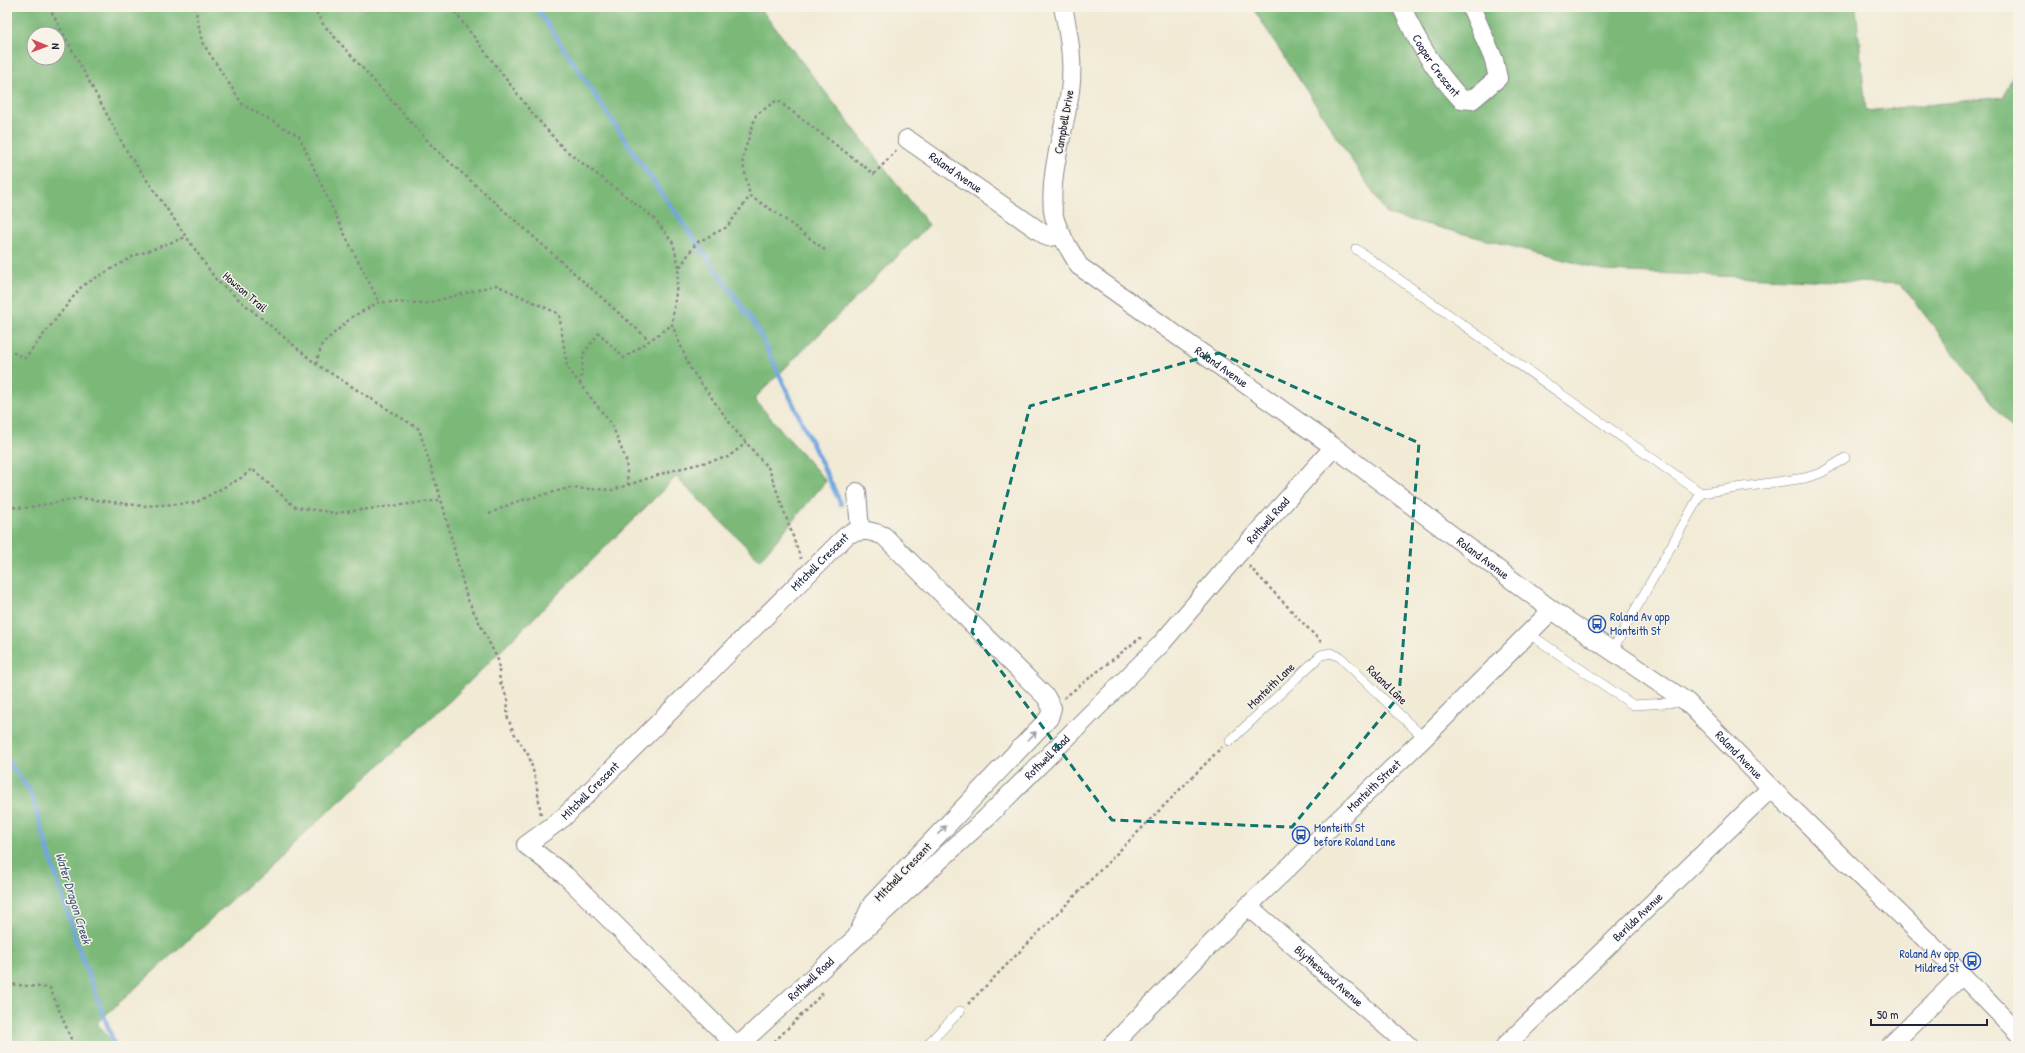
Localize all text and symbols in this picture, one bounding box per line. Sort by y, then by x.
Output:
north arrow [26,26,66,66]
street label: Cooper Crescent [1408,31,1465,101]
text: N [49,43,63,49]
street label: Campbell Drive [1050,88,1078,155]
street label: Roland Avenue [926,148,986,197]
street label: Howson Trail [219,267,272,316]
street label: Roland Avenue [1192,342,1252,391]
street label: Rothwell Road [1242,493,1293,547]
street label: Mitchell Crescent [786,528,853,595]
street label: Roland Avenue [1453,533,1513,583]
place label: Roland Av opp Monteith St [1610,608,1670,639]
bus stop icon: Roland Av opp Monteith St [1587,614,1607,634]
street label: Monteith Lane [1243,658,1298,713]
street label: Roland Lane [1363,661,1412,708]
street label: Roland Avenue [1712,727,1767,783]
street label: Rothwell Road [1020,730,1073,783]
one-way arrow [1027,731,1037,741]
street label: Monteith Street [1343,755,1405,815]
street label: Mitchell Crescent [557,757,623,823]
place label: Monteith St before Roland Lane [1314,819,1396,850]
one-way arrow [937,825,947,835]
bus stop icon: Monteith St before Roland Lane [1291,825,1311,845]
street label: Mitchell Crescent [870,838,936,905]
water label: Water Dragon Creek [51,850,97,948]
street label: Berilda Avenue [1609,888,1667,945]
street label: Blytheswood Avenue [1291,941,1367,1011]
place label: Roland Av opp Mildred St [1899,945,1960,976]
bus stop icon: Roland Av opp Mildred St [1962,951,1982,971]
street label: Rothwell Road [784,953,838,1004]
scale bar [1871,1001,1987,1027]
text: 50 m [1877,1006,1898,1023]

